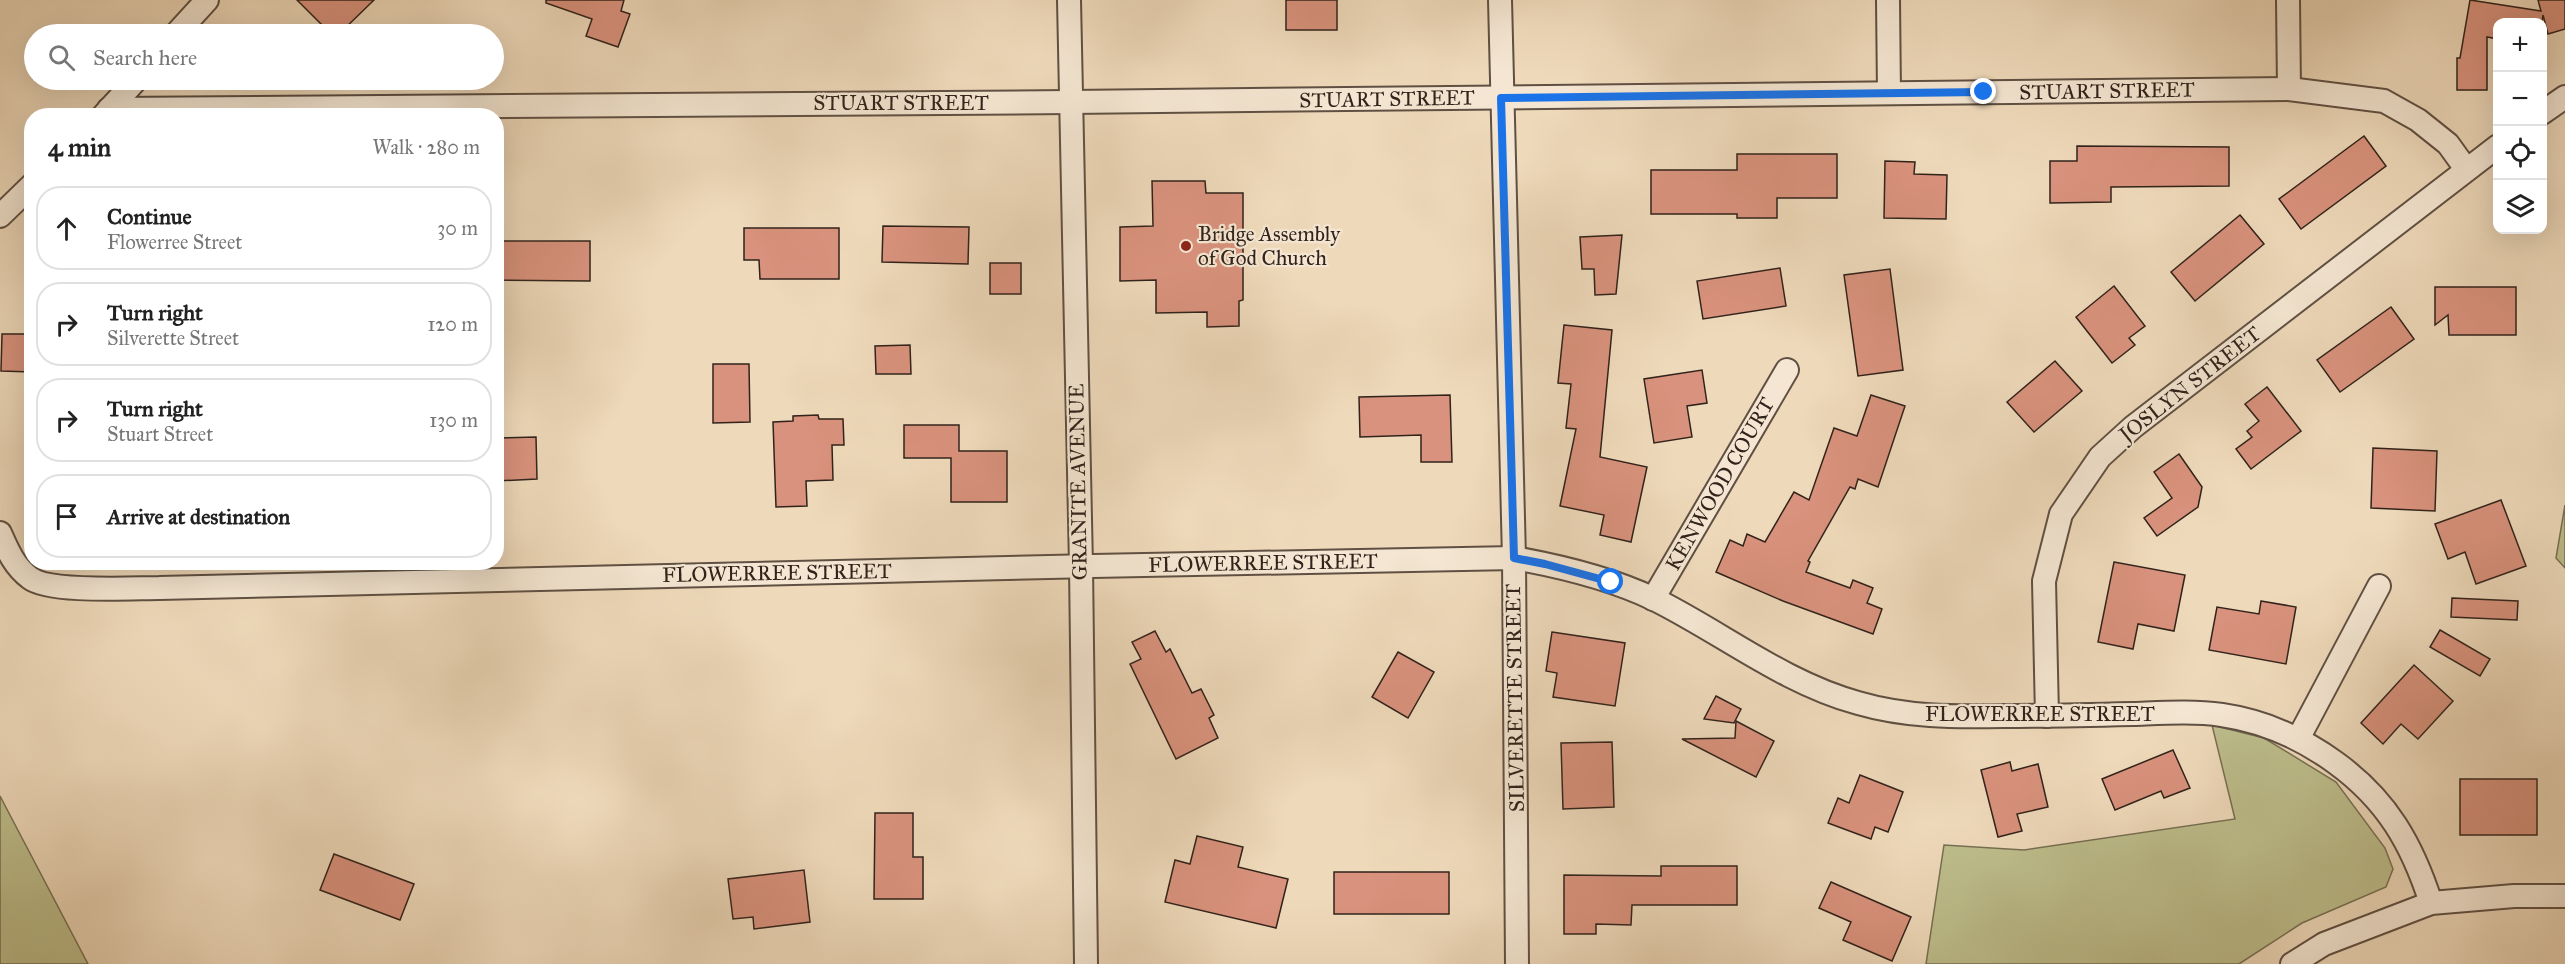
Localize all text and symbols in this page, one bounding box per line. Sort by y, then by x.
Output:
map controls [2493,18,2547,234]
button: + [2493,18,2547,72]
search box [24,24,504,90]
icon: search [45,41,78,74]
text: Search here [93,44,197,71]
button: − [2493,72,2547,126]
street label: STUART STREET [2019,76,2195,106]
route end [1970,78,1996,104]
street label: STUART STREET [1299,84,1475,114]
street label: STUART STREET [813,90,989,116]
button: locate [2493,126,2547,180]
text: 4 min [48,131,111,163]
text: Walk · 280 m [373,135,480,159]
button: layers [2493,180,2547,234]
text: Continue [107,203,192,230]
icon: ahead [50,212,83,245]
text: 30 m [437,216,478,240]
place label: Bridge Assembly of God Church [1198,221,1341,271]
text: Flowerree Street [107,230,242,254]
marker: Bridge Assembly of God Church [1179,239,1193,253]
text: Turn right [107,299,203,326]
icon: right [50,308,83,341]
text: 120 m [427,312,478,336]
street label: JOSLYN STREET [2112,321,2266,449]
text: Silverette Street [107,326,239,350]
street label: GRANITE AVENUE [1063,383,1093,581]
street label: KENWOOD COURT [1660,393,1780,575]
text: Turn right [107,395,203,422]
icon: right [50,404,83,437]
text: 130 m [429,408,478,432]
text: Stuart Street [107,422,213,446]
icon: arrive [50,500,83,533]
text: Arrive at destination [107,503,290,530]
street label: FLOWERREE STREET [1148,548,1378,578]
street label: FLOWERREE STREET [662,558,892,588]
route start [1597,568,1623,594]
street label: SILVERETTE STREET [1500,584,1530,812]
street label: FLOWERREE STREET [1925,701,2155,727]

